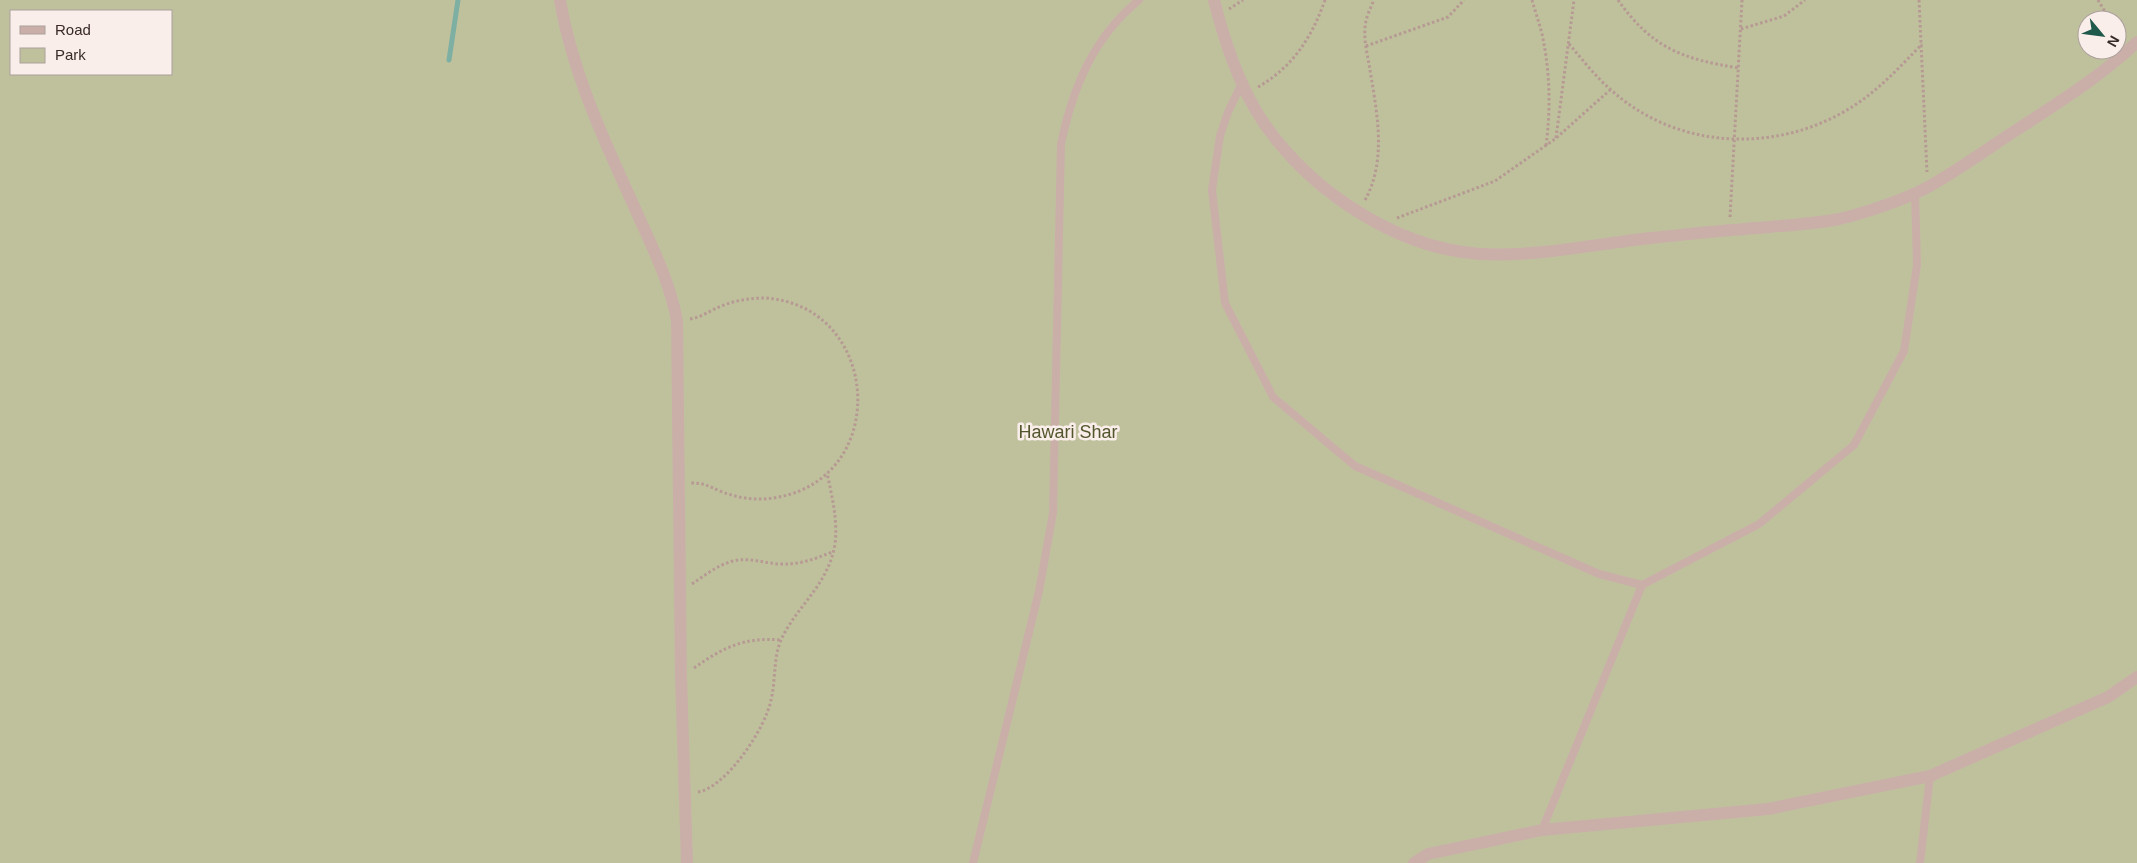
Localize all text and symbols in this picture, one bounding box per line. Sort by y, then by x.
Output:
legend [10,10,172,75]
north arrow [2077,10,2127,60]
text: Road [55,21,91,38]
text: N [2104,33,2123,50]
text: Park [55,46,86,63]
park label: Hawari Shar [1018,422,1118,442]

